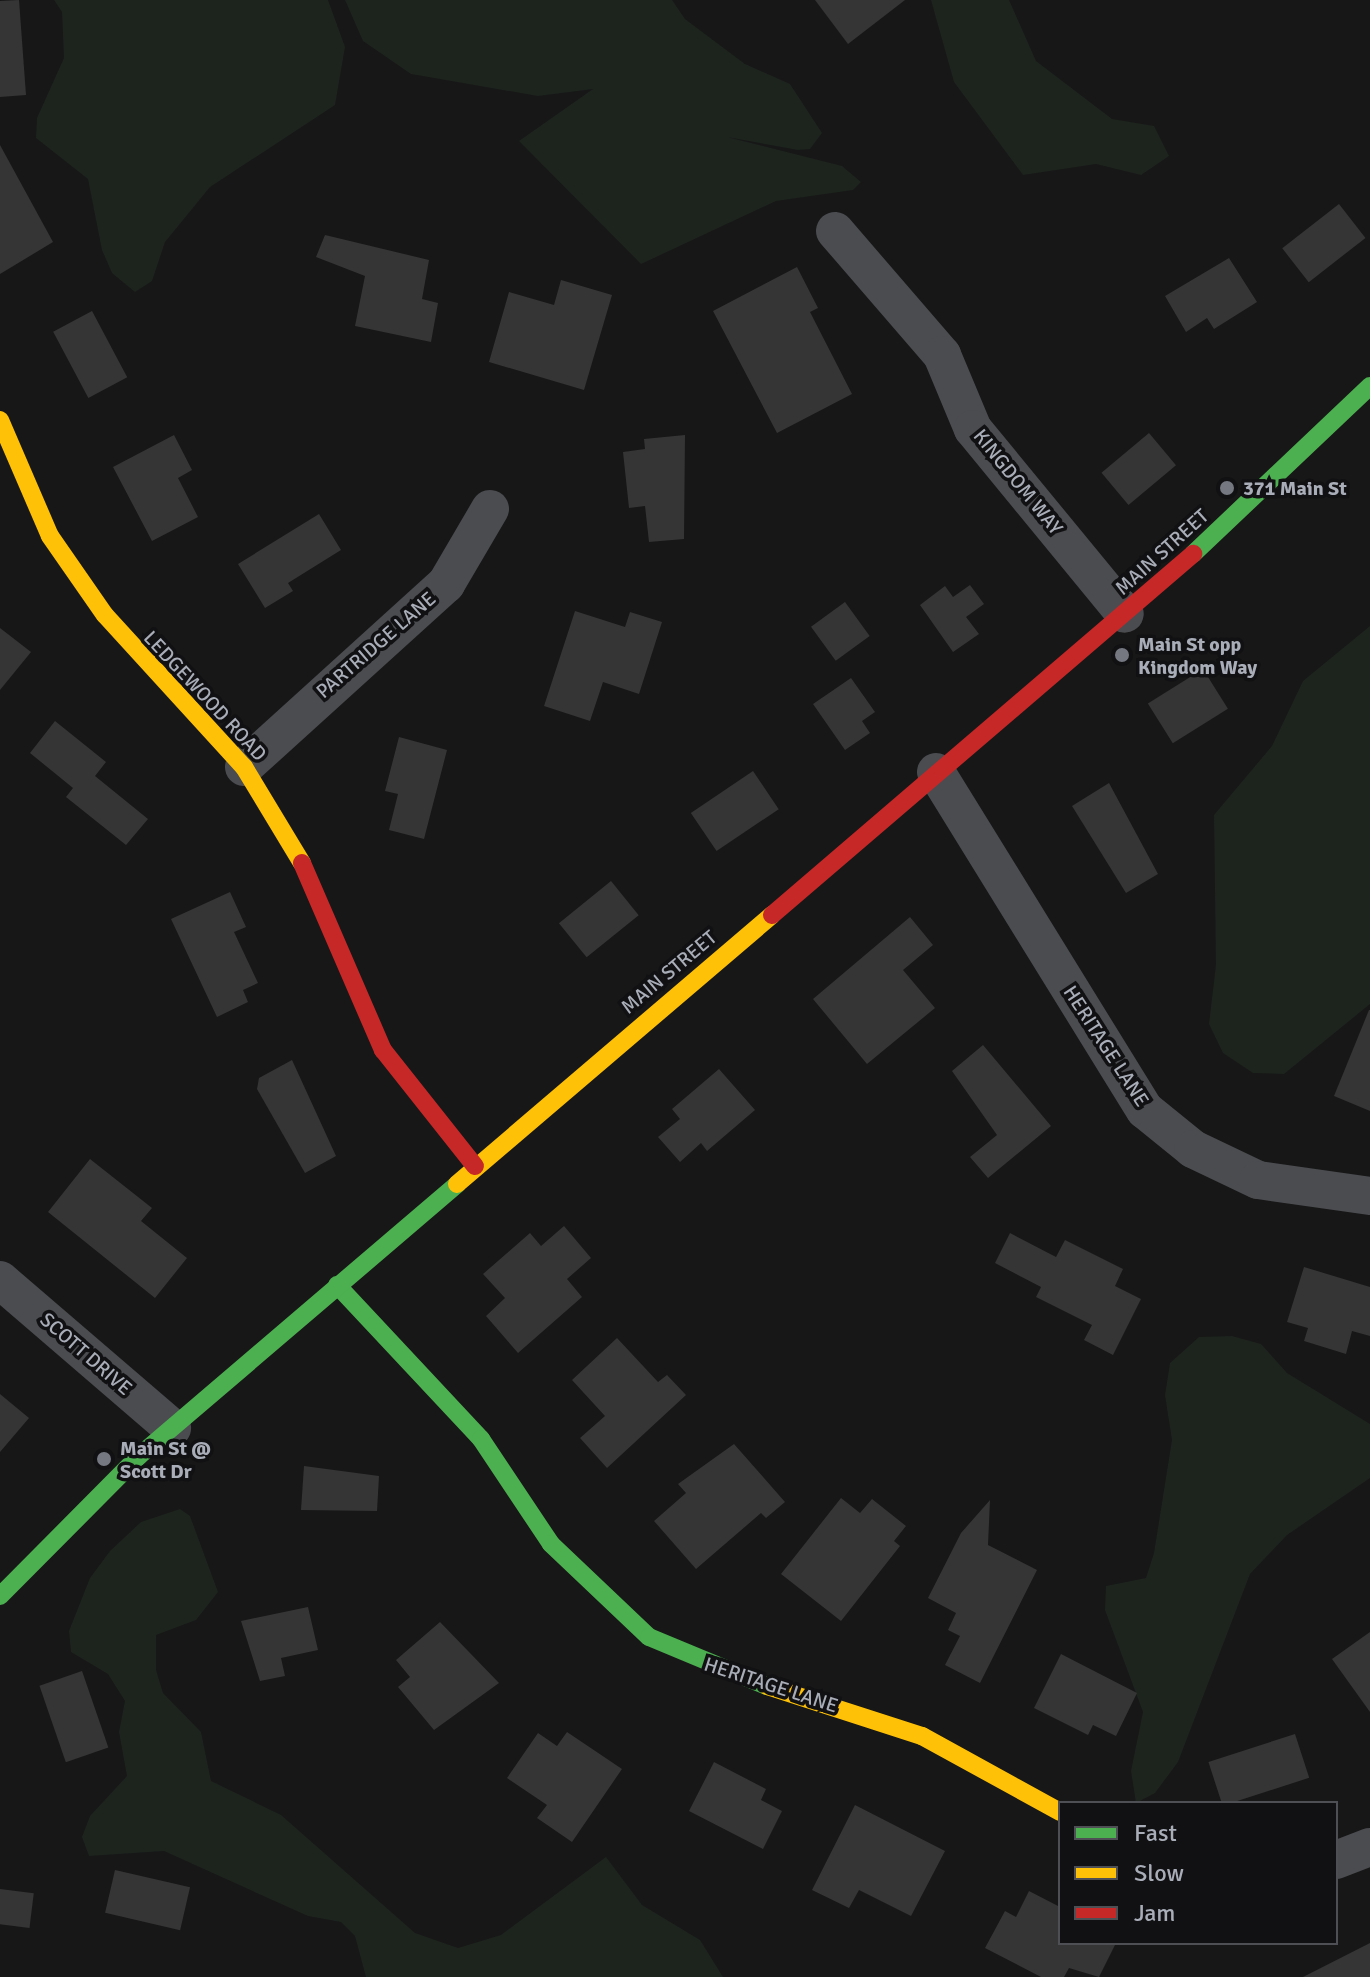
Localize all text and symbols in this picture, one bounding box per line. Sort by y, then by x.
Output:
street label: KINGDOM WAY [968,424,1068,540]
place label: 371 Main St [1243,476,1347,500]
marker: 371 Main St [1218,479,1236,497]
street label: MAIN STREET [1110,504,1214,600]
street label: PARTRIDGE LANE [311,586,441,704]
street label: LEDGEWOOD ROAD [139,626,271,766]
place label: Main St opp Kingdom Way [1138,632,1257,679]
marker: Main St opp Kingdom Way [1113,646,1131,664]
street label: MAIN STREET [616,925,722,1019]
street label: HERITAGE LANE [1058,981,1154,1111]
street label: SCOTT DRIVE [35,1308,137,1400]
place label: Main St @ Scott Dr [120,1436,211,1483]
marker: Main St @ Scott Dr [95,1450,113,1468]
street label: HERITAGE LANE [701,1652,841,1718]
legend [1058,1801,1338,1945]
text: Fast [1134,1818,1177,1848]
text: Slow [1134,1858,1184,1888]
text: Jam [1134,1898,1175,1928]

